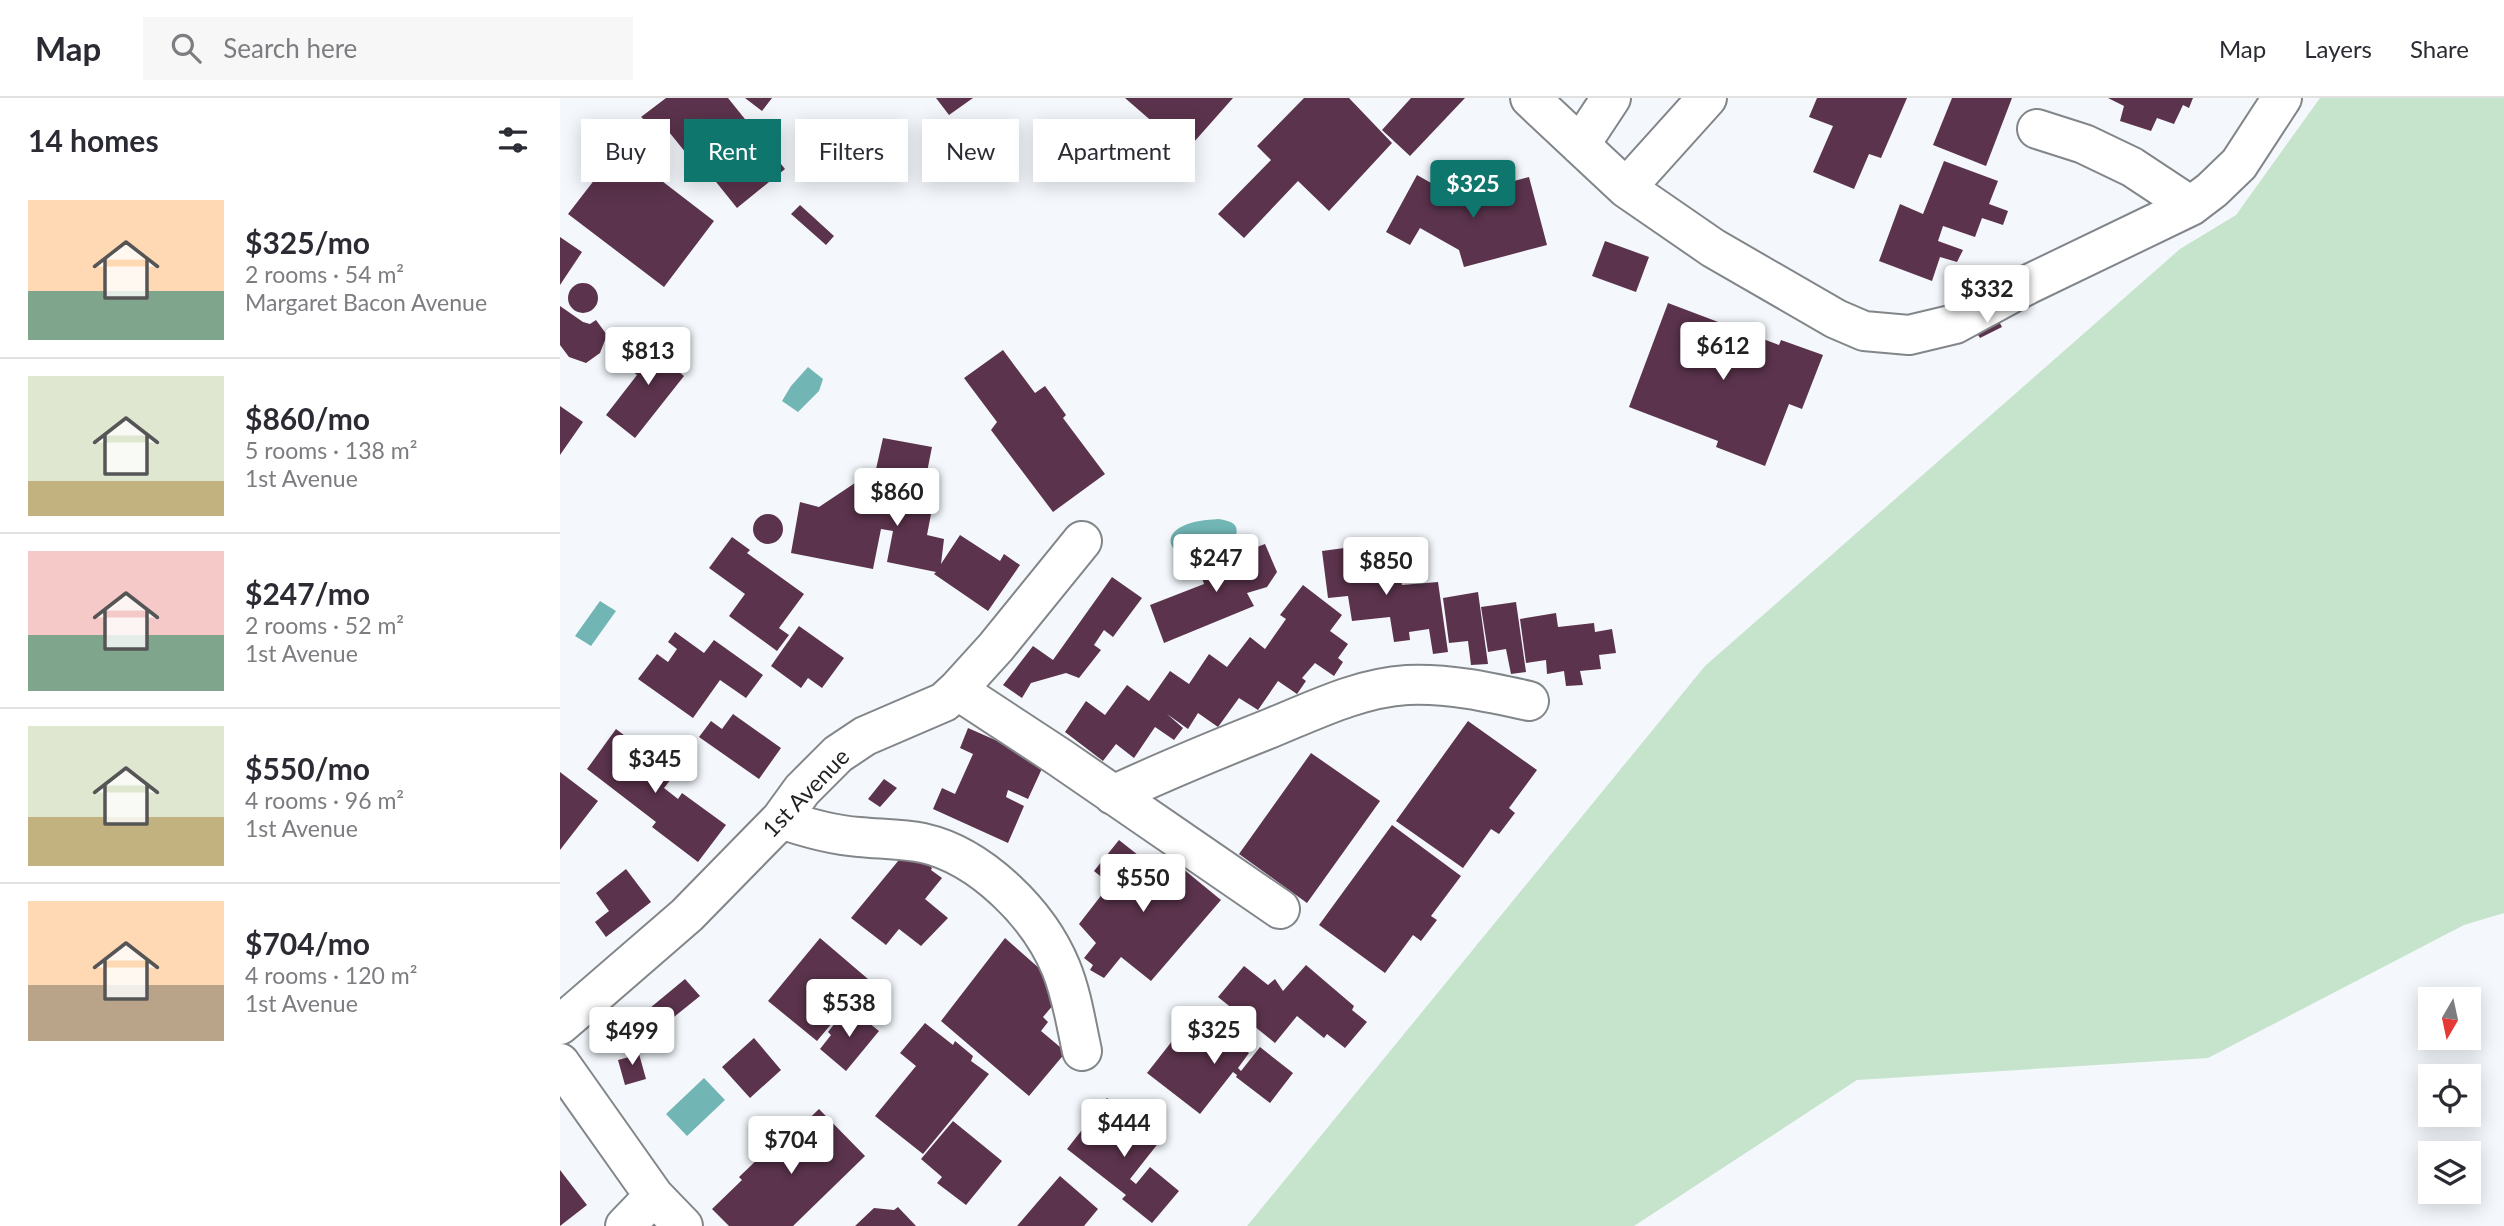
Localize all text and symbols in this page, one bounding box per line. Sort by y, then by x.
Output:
search box [143,17,633,80]
text: Map [35,28,101,68]
icon: search [167,29,205,67]
text: Search here [223,32,357,64]
text: Map [2219,34,2266,63]
text: Layers [2304,34,2372,63]
text: Share [2410,34,2469,63]
chip: Buy [581,119,670,182]
chip: Rent [684,119,781,182]
chip: Filters [795,119,908,182]
chip: New [922,119,1019,182]
chip: Apartment [1033,119,1195,182]
icon: filters [494,121,532,159]
text: 14 homes [28,122,159,158]
pin: $325 [1432,160,1514,220]
text: $325 [1446,169,1500,197]
text: $325/mo [245,224,370,260]
icon: home [84,228,168,312]
text: 2 rooms · 54 m² [245,260,404,288]
pin: $332 [1946,266,2028,325]
text: $332 [1960,274,2014,302]
text: Margaret Bacon Avenue [245,288,487,316]
pin: $612 [1682,322,1764,382]
pin: $813 [607,328,689,387]
text: $612 [1696,331,1750,359]
text: $813 [621,336,675,364]
text: $860/mo [245,400,370,436]
icon: home [84,404,168,488]
text: 5 rooms · 138 m² [245,436,417,464]
text: 1st Avenue [245,464,358,492]
pin: $860 [856,468,938,528]
text: $860 [870,477,924,505]
pin: $247 [1175,534,1257,594]
pin: $850 [1345,538,1427,597]
text: $247 [1189,543,1243,571]
text: $850 [1359,546,1413,574]
text: $247/mo [245,575,370,611]
icon: home [84,579,168,663]
text: 2 rooms · 52 m² [245,611,404,639]
text: 1st Avenue [245,639,358,667]
pin: $345 [614,736,696,795]
street label: 1st Avenue [756,742,855,843]
text: $345 [628,744,682,772]
text: $550/mo [245,750,370,786]
icon: home [84,754,168,838]
text: 4 rooms · 96 m² [245,786,404,814]
text: 1st Avenue [245,814,358,842]
pin: $550 [1102,854,1184,914]
text: $550 [1116,863,1170,891]
text: $704/mo [245,925,370,961]
icon: home [84,929,168,1013]
text: 4 rooms · 120 m² [245,961,417,989]
pin: $538 [808,979,890,1039]
north arrow [2418,987,2482,1050]
map controls [2418,987,2481,1204]
text: $538 [822,988,876,1016]
text: 1st Avenue [245,989,358,1017]
pin: $325 [1173,1006,1255,1066]
pin: $499 [591,1007,673,1067]
text: $325 [1187,1015,1241,1043]
text: $499 [605,1016,659,1044]
button: locate [2418,1064,2481,1127]
pin: $444 [1083,1100,1165,1159]
text: $444 [1097,1108,1151,1136]
pin: $704 [750,1116,832,1176]
text: $704 [764,1125,818,1153]
button: layers [2418,1141,2481,1204]

